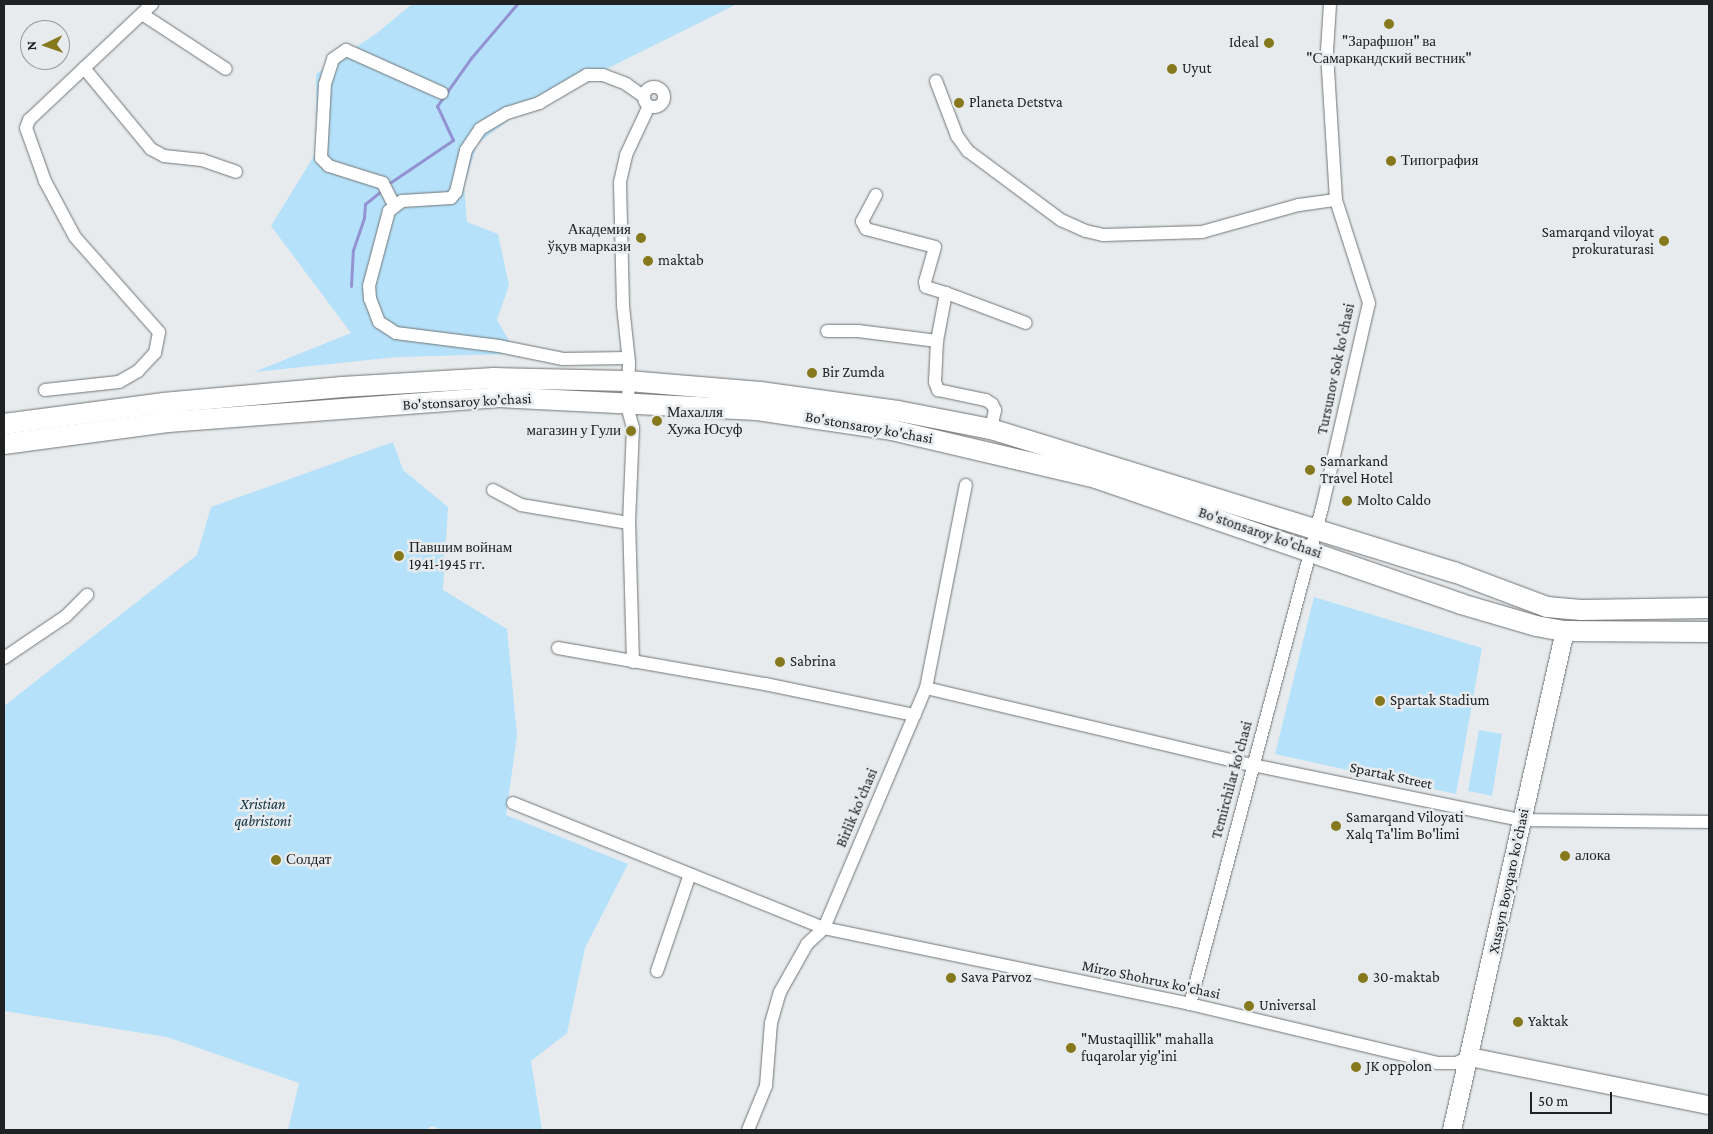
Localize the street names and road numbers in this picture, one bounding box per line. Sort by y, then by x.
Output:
street label: Tursunov Sok ko'chasi [1313,302,1359,436]
street label: Bo'stonsaroy ko'chasi [402,390,532,414]
street label: Bo'stonsaroy ko'chasi [804,408,934,448]
street label: Bo'stonsaroy ko'chasi [1196,503,1324,563]
street label: Temirchilar ko'chasi [1208,719,1256,841]
street label: Spartak Street [1348,758,1434,794]
street label: Birlik ko'chasi [832,766,882,850]
street label: Xusayn Boyqaro ko'chasi [1485,807,1533,955]
street label: Mirzo Shohrux ko'chasi [1080,957,1222,1003]

